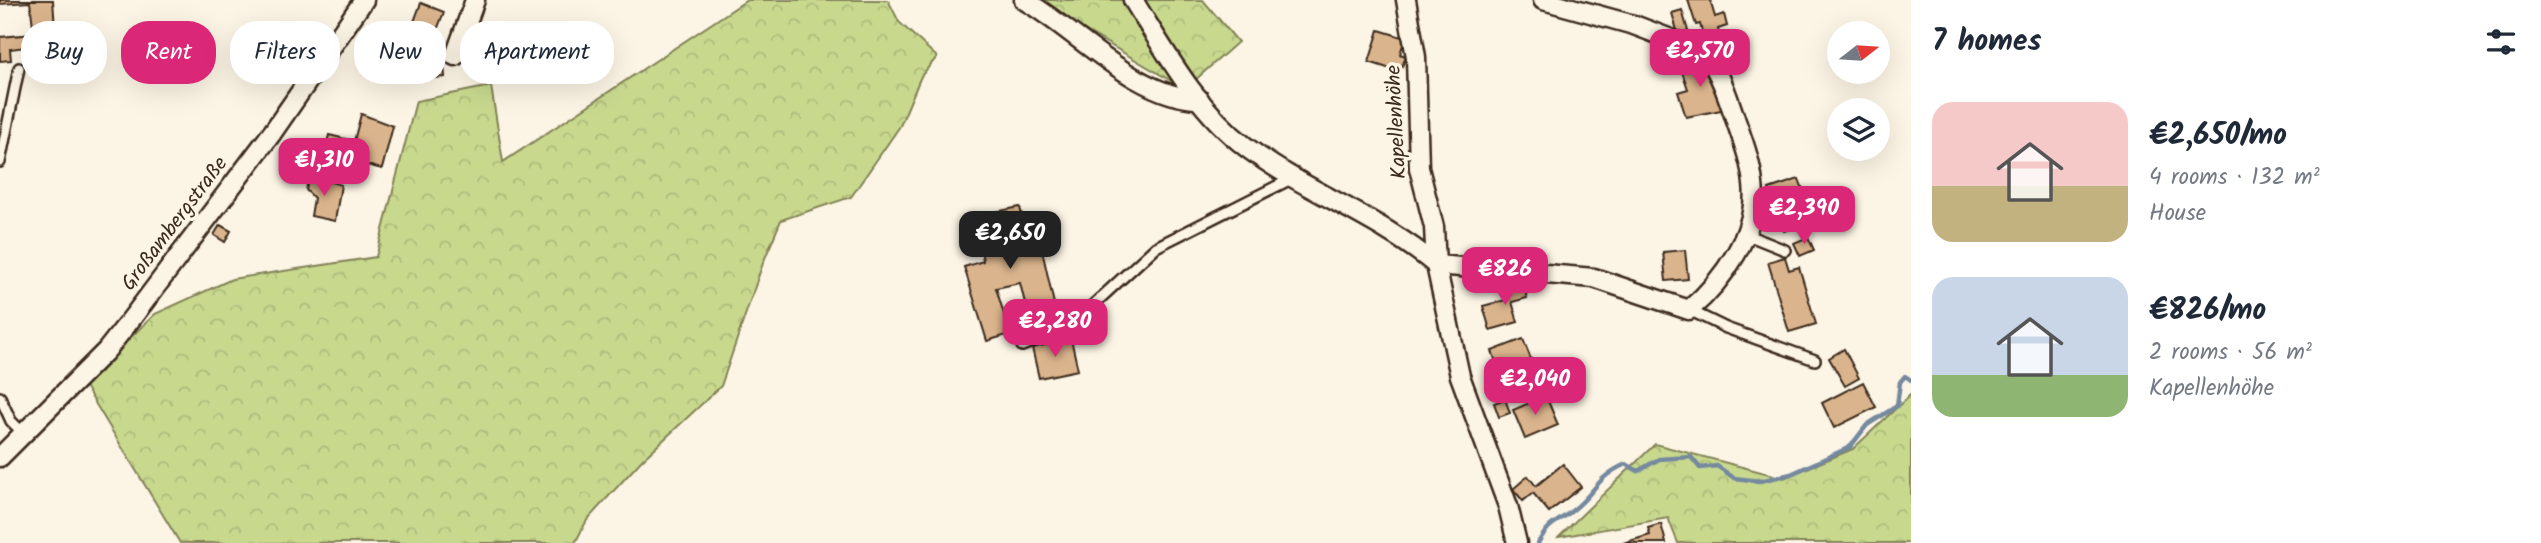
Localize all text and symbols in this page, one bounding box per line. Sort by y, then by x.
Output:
text: 7 homes [1932,18,2042,66]
chip: Buy [21,21,107,84]
chip: Rent [121,21,216,84]
chip: Filters [230,21,340,84]
chip: New [354,21,446,84]
chip: Apartment [460,21,614,84]
north arrow [1827,21,1890,84]
map controls [1827,21,1890,161]
icon: filters [2482,23,2520,61]
pin: €2,570 [1643,29,1757,89]
text: €2,570 [1666,34,1734,70]
street label: Kapellenhöhe [1378,64,1416,180]
button: layers [1827,98,1890,161]
text: €2,650/mo [2149,112,2287,160]
icon: home [1988,130,2072,214]
pin: €1,310 [267,138,381,198]
text: €1,310 [295,143,353,179]
street label: Großambergstraße [113,149,237,298]
text: 4 rooms · 132 m² [2149,160,2320,196]
pin: €2,390 [1747,187,1861,246]
text: €2,390 [1769,191,1839,227]
text: House [2149,196,2206,232]
pin: €2,650 [953,212,1067,271]
text: €2,650 [975,216,1045,252]
pin: €826 [1464,247,1546,307]
text: €826 [1478,252,1532,288]
text: €826/mo [2149,287,2266,335]
pin: €2,280 [998,300,1112,359]
text: €2,280 [1019,304,1091,340]
icon: home [1988,305,2072,389]
text: 2 rooms · 56 m² [2149,335,2312,371]
pin: €2,040 [1478,358,1592,417]
text: €2,040 [1500,362,1570,398]
text: Kapellenhöhe [2149,371,2274,407]

